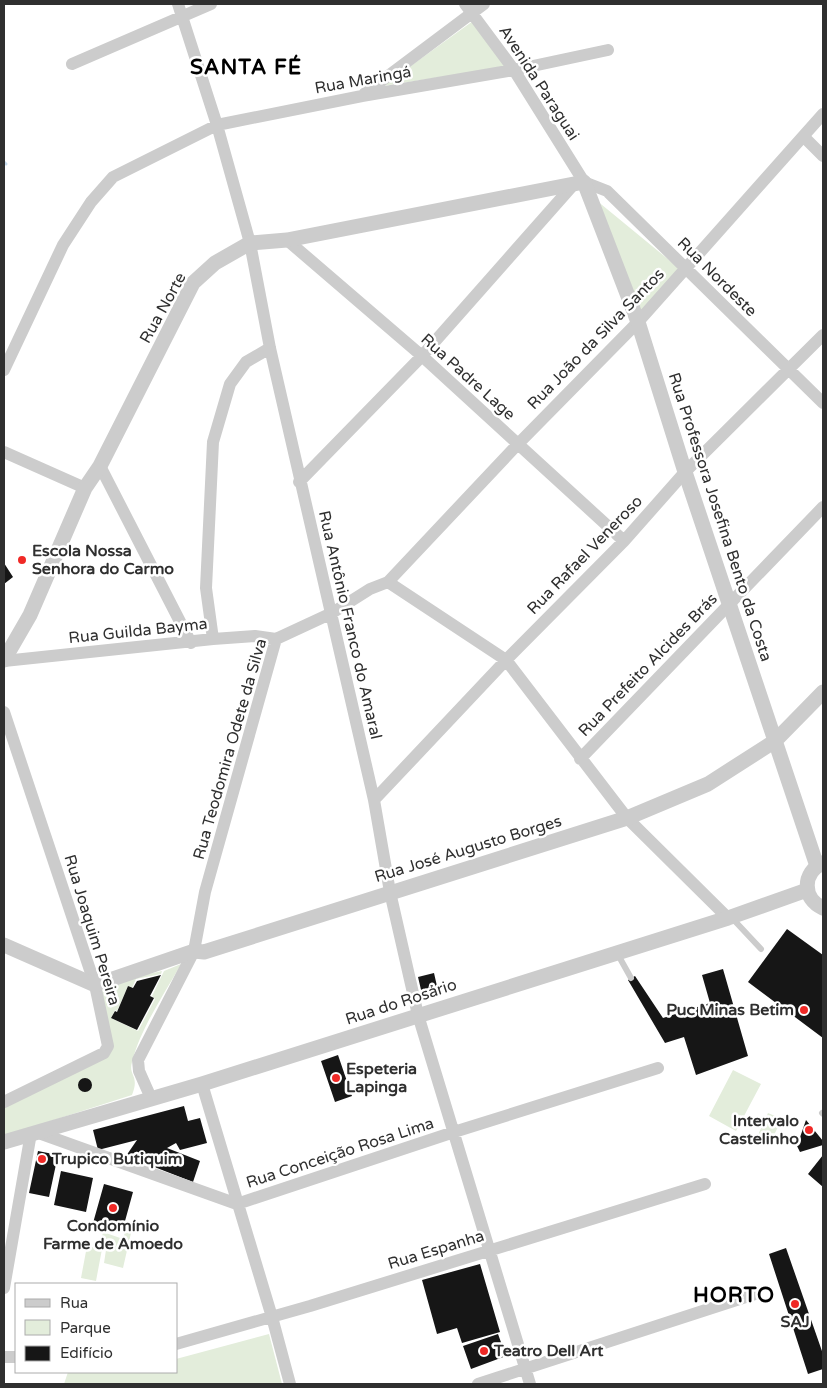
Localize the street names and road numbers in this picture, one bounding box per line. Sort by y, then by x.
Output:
street label: Avenida Paraguai [494,22,584,144]
street label: Rua Maringá [313,62,413,98]
street label: Rua Nordeste [673,233,761,321]
street label: Rua João da Silva Santos [523,264,669,414]
street label: Rua Norte [135,269,191,347]
street label: Rua Padre Lage [417,329,519,425]
street label: Rua Professora Josefina Bento da Costa [664,370,776,664]
street label: Rua Rafael Veneroso [523,491,647,619]
street label: Rua Antônio Franco do Amaral [314,509,386,741]
street label: Rua Prefeito Alcides Brás [574,589,722,741]
street label: Rua Guilda Bayma [68,614,208,648]
street label: Rua Teodomira Odete da Silva [189,636,271,862]
street label: Rua José Augusto Borges [372,811,564,887]
street label: Rua Joaquim Pereira [60,852,124,1008]
street label: Rua do Rosário [343,975,459,1029]
street label: Rua Conceição Rosa Lima [244,1113,436,1193]
street label: Rua Espanha [385,1226,487,1274]

